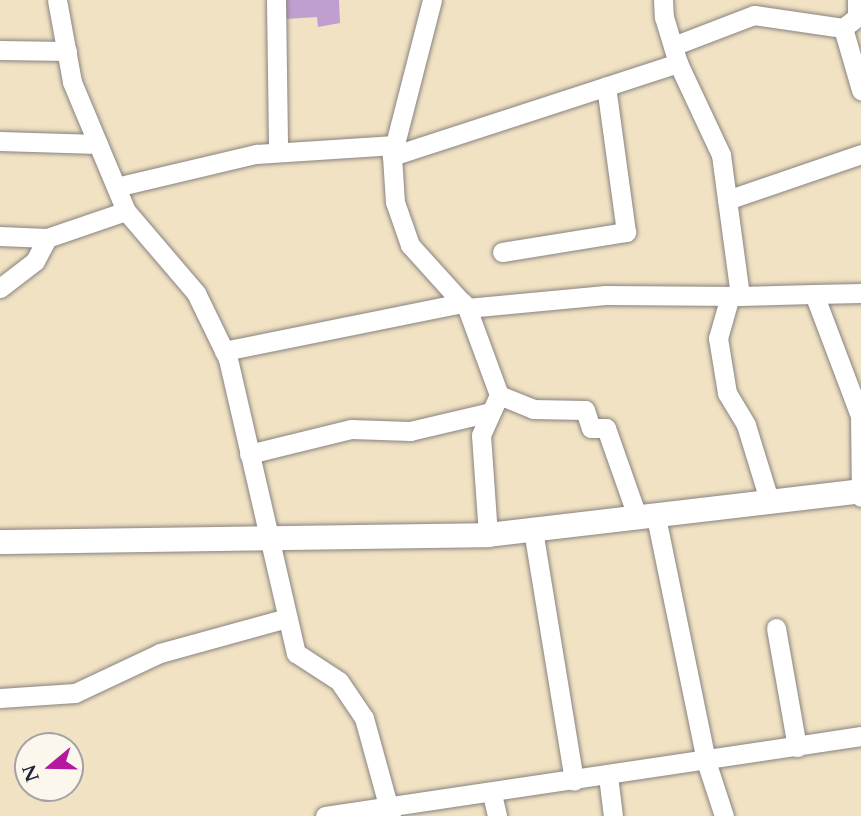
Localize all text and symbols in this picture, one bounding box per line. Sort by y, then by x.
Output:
north arrow [14,732,84,802]
text: N [16,761,46,785]

